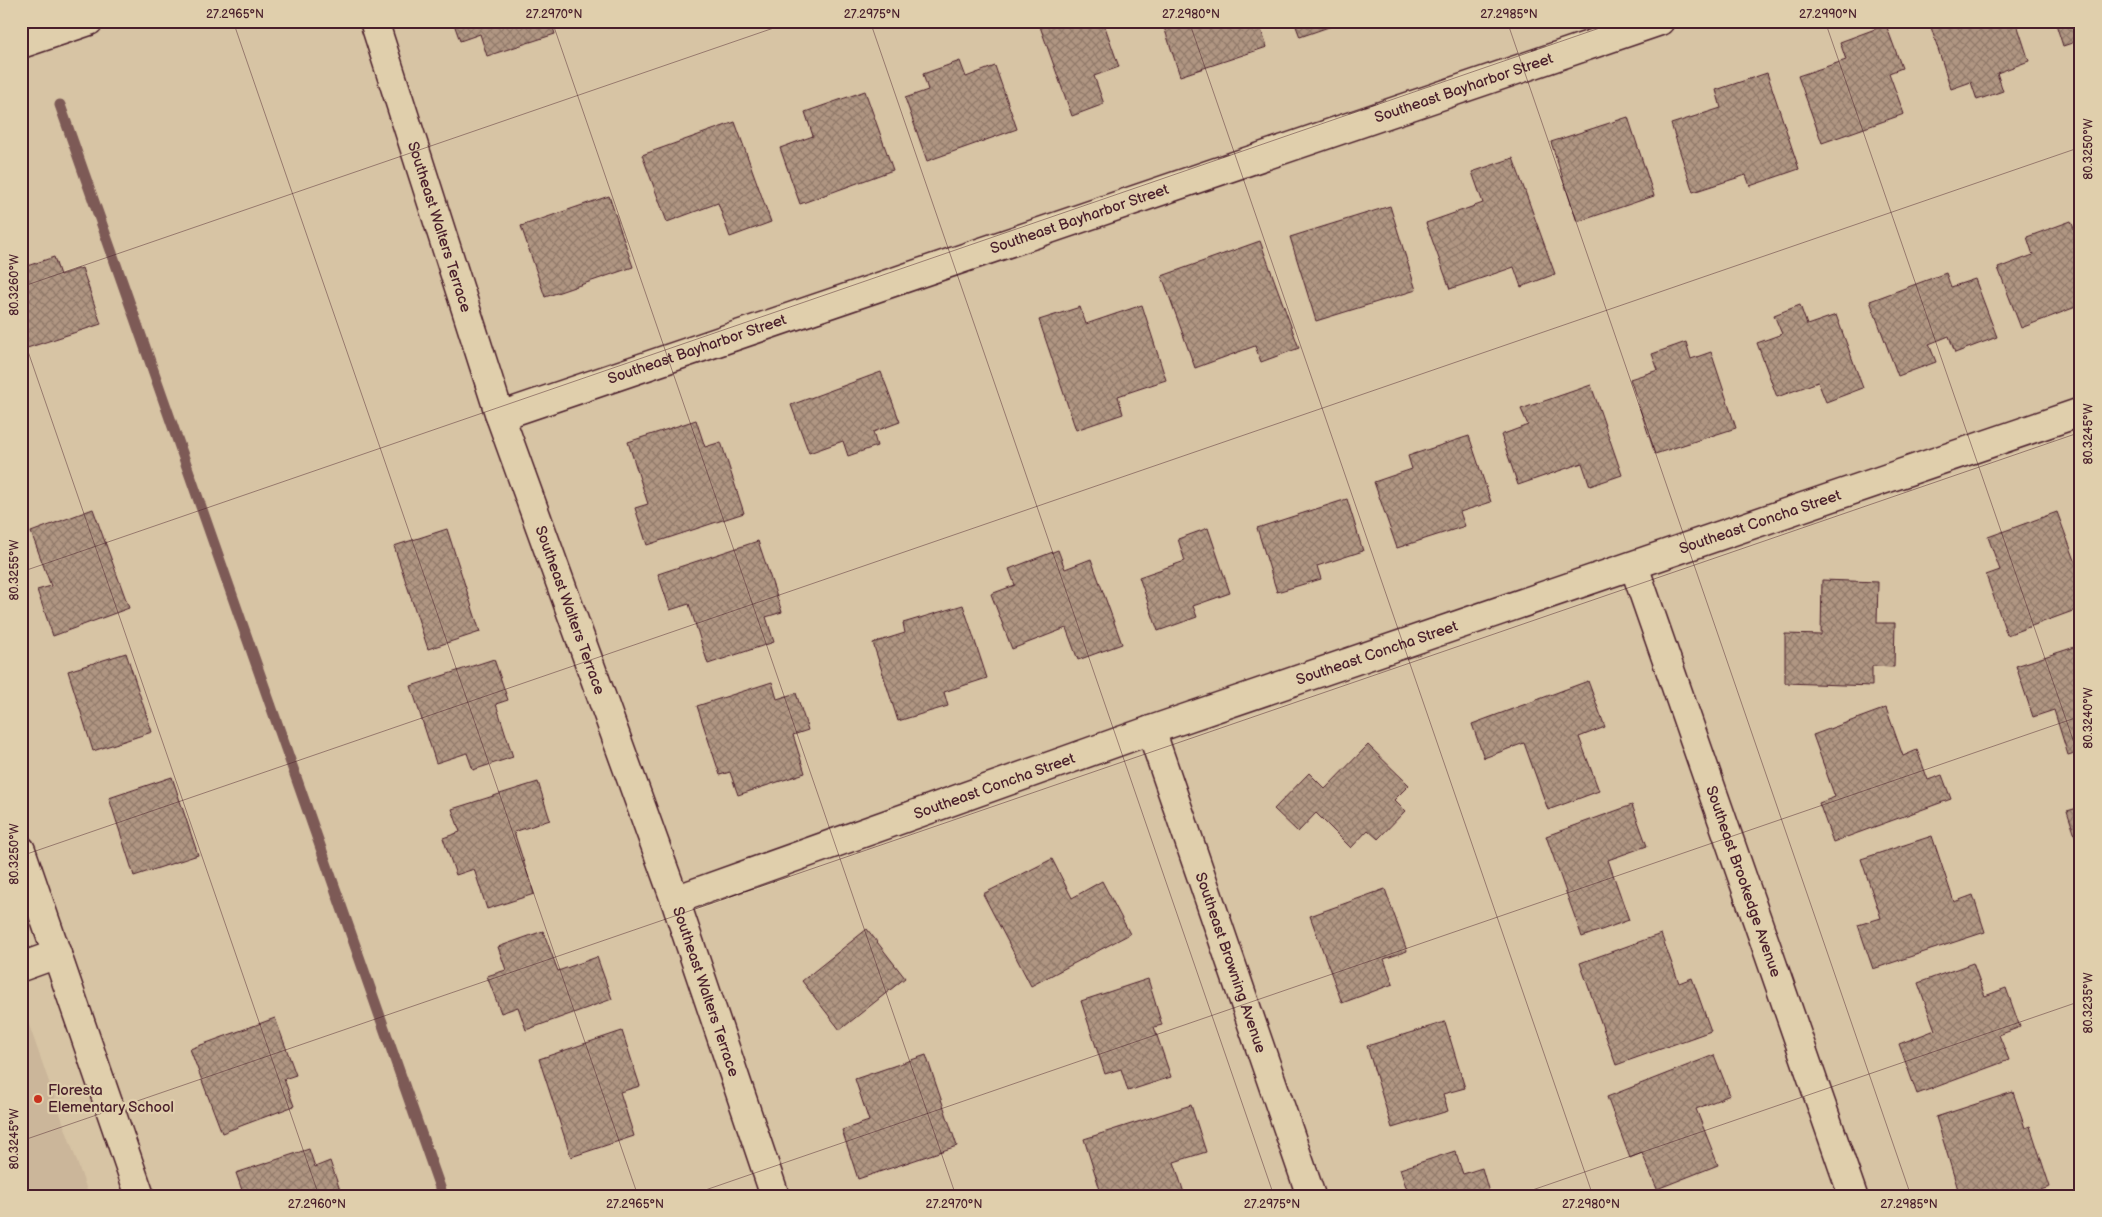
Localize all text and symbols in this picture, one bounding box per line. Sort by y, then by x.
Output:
text: 27.2965°N [206,7,264,22]
text: 27.2970°N [526,7,582,22]
text: 27.2975°N [844,7,900,22]
text: 27.2980°N [1162,7,1220,22]
text: 27.2985°N [1480,7,1538,22]
text: 27.2990°N [1799,7,1857,22]
street label: Southeast Bayharbor Street [1372,49,1556,128]
text: 80.3250°W [2081,118,2096,180]
street label: Southeast Walters Terrace [403,139,475,315]
street label: Southeast Bayharbor Street [988,180,1172,258]
text: 80.3260°W [7,254,22,316]
street label: Southeast Bayharbor Street [605,310,789,389]
text: 80.3245°W [2081,403,2096,465]
street label: Southeast Concha Street [1677,486,1844,559]
street label: Southeast Walters Terrace [530,523,609,697]
text: 80.3255°W [7,539,22,600]
street label: Southeast Concha Street [1294,617,1461,690]
text: 80.3240°W [2081,687,2096,749]
street label: Southeast Concha Street [911,749,1078,824]
street label: Southeast Brookedge Avenue [1701,783,1785,980]
text: 80.3250°W [7,823,22,885]
street label: Southeast Browning Avenue [1191,870,1270,1056]
street label: Southeast Walters Terrace [668,904,743,1079]
text: 80.3235°W [2081,972,2096,1034]
place label: Floresta Elementary School [48,1081,174,1117]
marker: Floresta Elementary School [32,1093,44,1105]
text: 80.3245°W [7,1108,22,1170]
text: 27.2960°N [288,1197,346,1212]
text: 27.2965°N [606,1197,664,1212]
text: 27.2970°N [926,1197,982,1212]
text: 27.2975°N [1244,1197,1300,1212]
text: 27.2980°N [1562,1197,1620,1212]
text: 27.2985°N [1880,1197,1938,1212]

